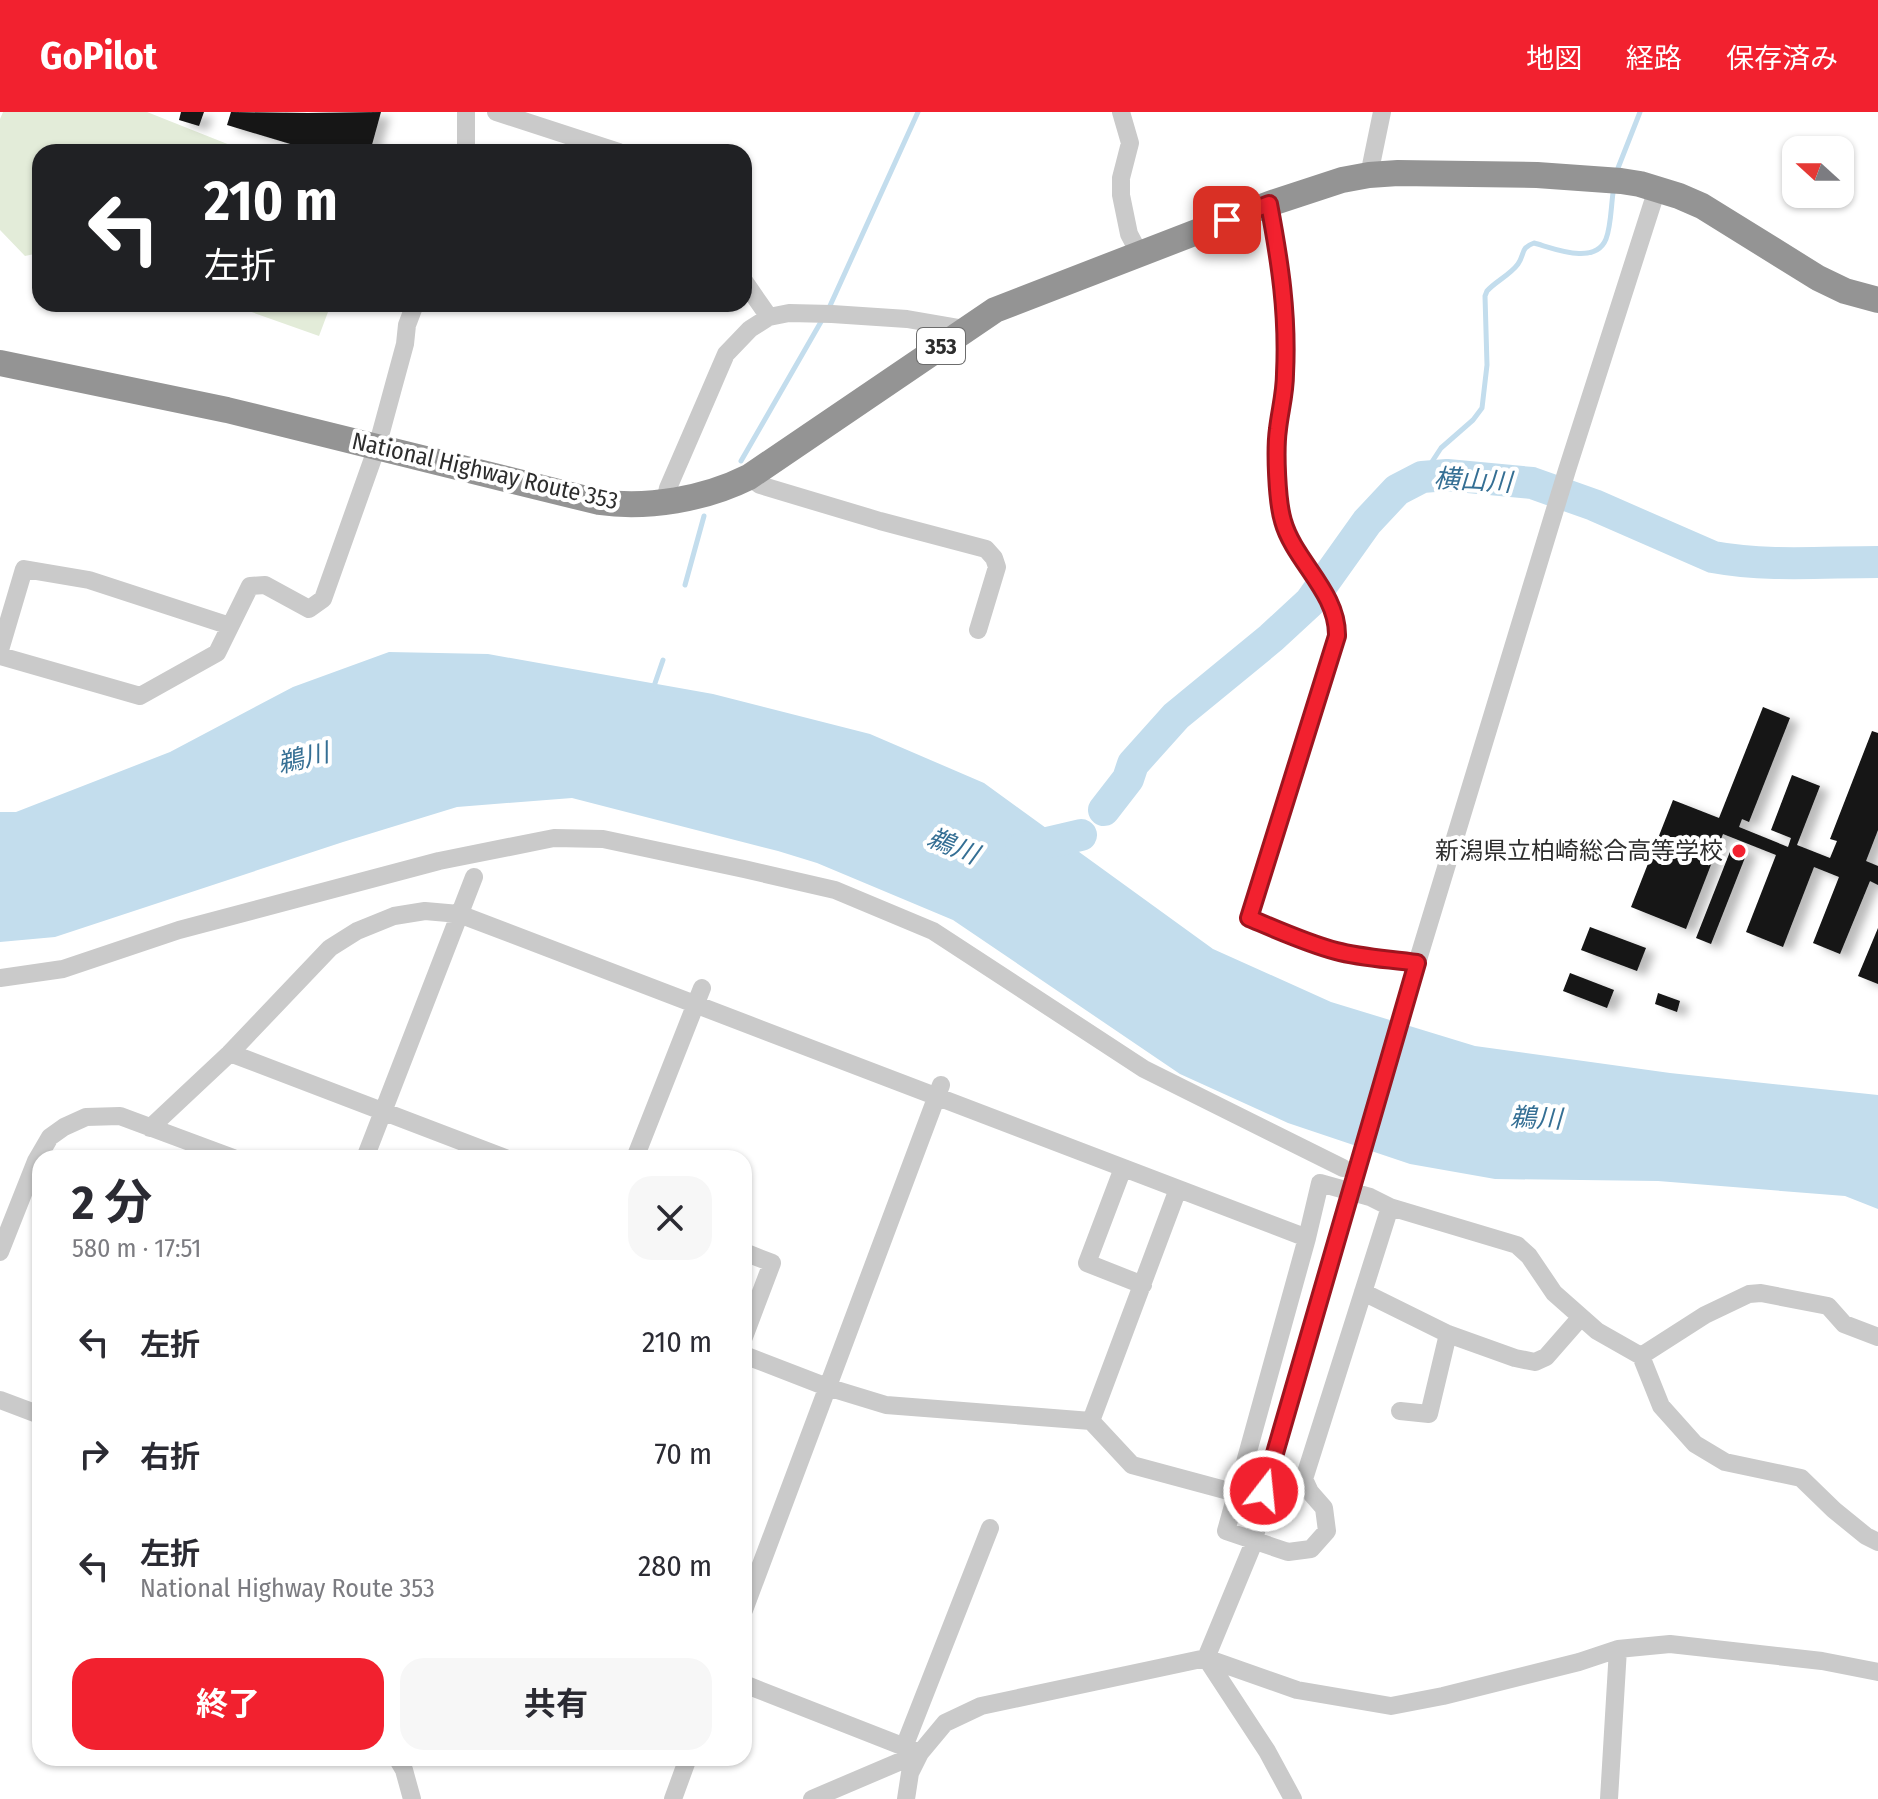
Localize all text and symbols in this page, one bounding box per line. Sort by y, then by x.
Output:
text: GoPilot [40,33,157,79]
text: 地図 [1526,42,1582,75]
text: 経路 [1626,42,1682,75]
text: 保存済み [1726,42,1838,75]
north arrow [1782,136,1854,208]
map controls [1782,136,1854,208]
text: 210 m [204,168,338,235]
icon: left [72,176,176,280]
pin [1193,186,1261,254]
icon: arrive [1205,198,1249,242]
text: 左折 [204,244,276,288]
road number: 353 [917,328,965,364]
street label: National Highway Route 353 [349,427,621,515]
water label: 横山川 [1433,463,1516,498]
water label: 鵜川 [274,736,335,780]
water label: 鵜川 [923,822,986,872]
place label: 新潟県立柏崎総合高等学校 [1435,837,1723,865]
marker: 新潟県立柏崎総合高等学校 [1730,842,1748,860]
water label: 鵜川 [1509,1102,1565,1135]
text: 2 分 [72,1174,152,1232]
button: close [628,1176,712,1260]
text: 580 m · 17:51 [72,1233,201,1264]
icon: left [72,1320,116,1364]
text: 210 m [642,1324,712,1360]
text: 左折 [140,1327,200,1363]
icon: right [72,1432,116,1476]
text: 70 m [654,1436,712,1472]
text: 右折 [140,1439,200,1475]
position arrow [1222,1449,1306,1533]
text: 左折 [140,1536,200,1572]
icon: left [72,1544,116,1588]
text: 280 m [638,1548,712,1584]
text: National Highway Route 353 [140,1573,435,1604]
button: 終了 [72,1658,384,1750]
button: 共有 [400,1658,712,1750]

